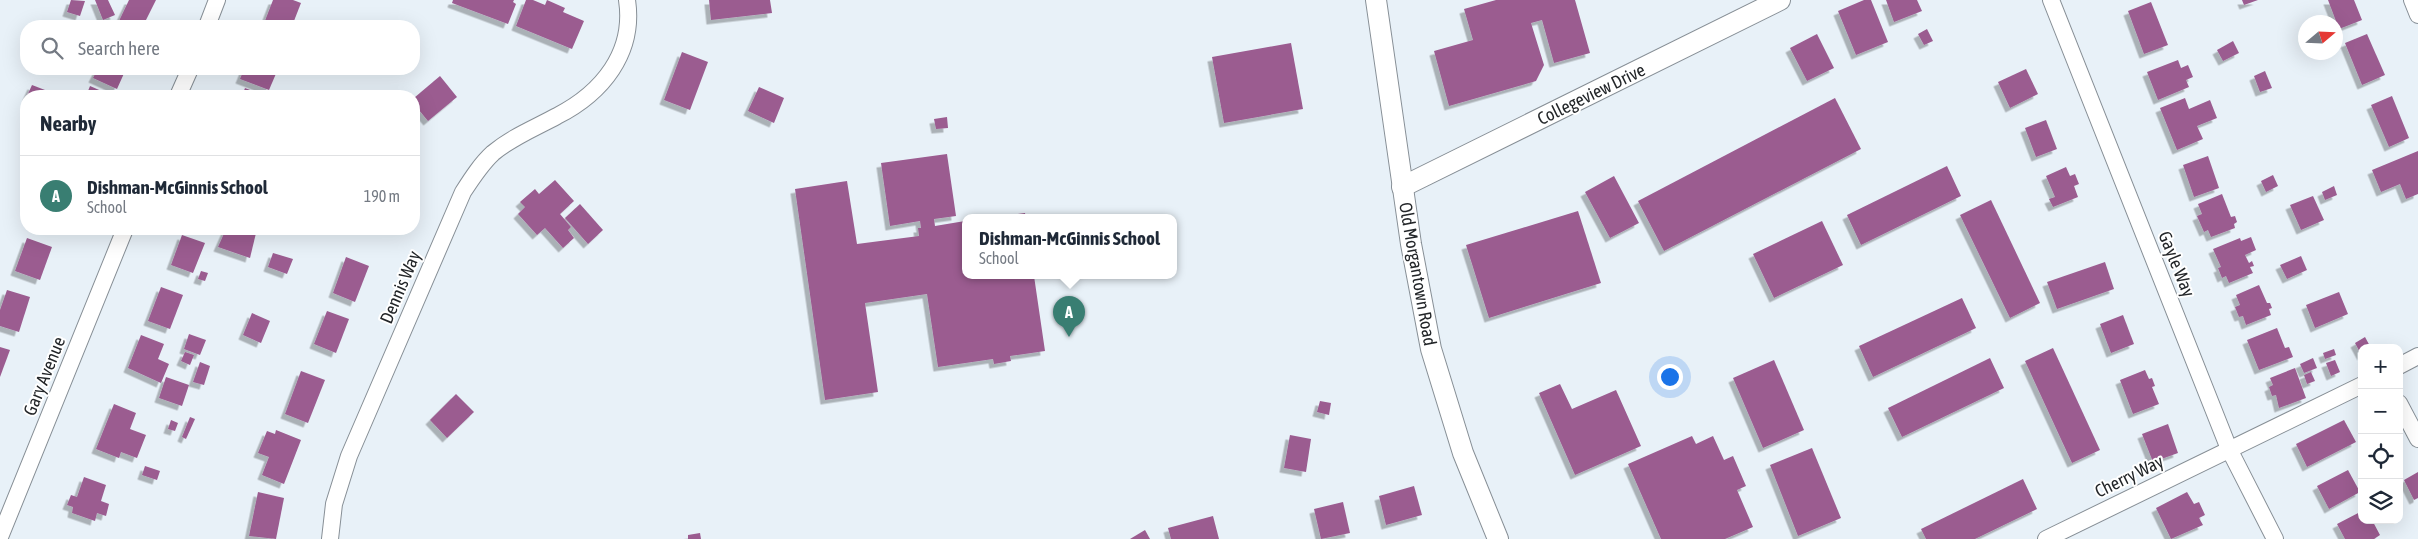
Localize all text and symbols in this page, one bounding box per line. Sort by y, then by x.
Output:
north arrow [2298,15,2343,60]
search box [20,20,420,75]
icon: search [38,34,66,62]
text: Search here [78,37,160,59]
street label: Collegeview Drive [1534,59,1648,129]
text: Nearby [40,111,96,135]
text: Dishman-McGinnis School [87,176,268,198]
text: A [52,187,60,205]
text: 190 m [364,187,400,205]
text: School [87,198,127,216]
street label: Old Morgantown Road [1395,201,1441,347]
popup [962,214,1177,279]
text: Dishman-McGinnis School [979,227,1160,249]
street label: Gayle Way [2154,228,2200,300]
street label: Dennis Way [375,247,425,327]
text: School [979,249,1019,267]
pin: A [1053,296,1085,337]
street label: Gary Avenue [19,334,69,418]
map controls [2358,344,2403,524]
button: + [2358,344,2403,389]
your location [1657,364,1683,390]
button: − [2358,389,2403,434]
button: locate [2358,434,2403,479]
street label: Cherry Way [2091,450,2167,502]
button: layers [2358,479,2403,524]

